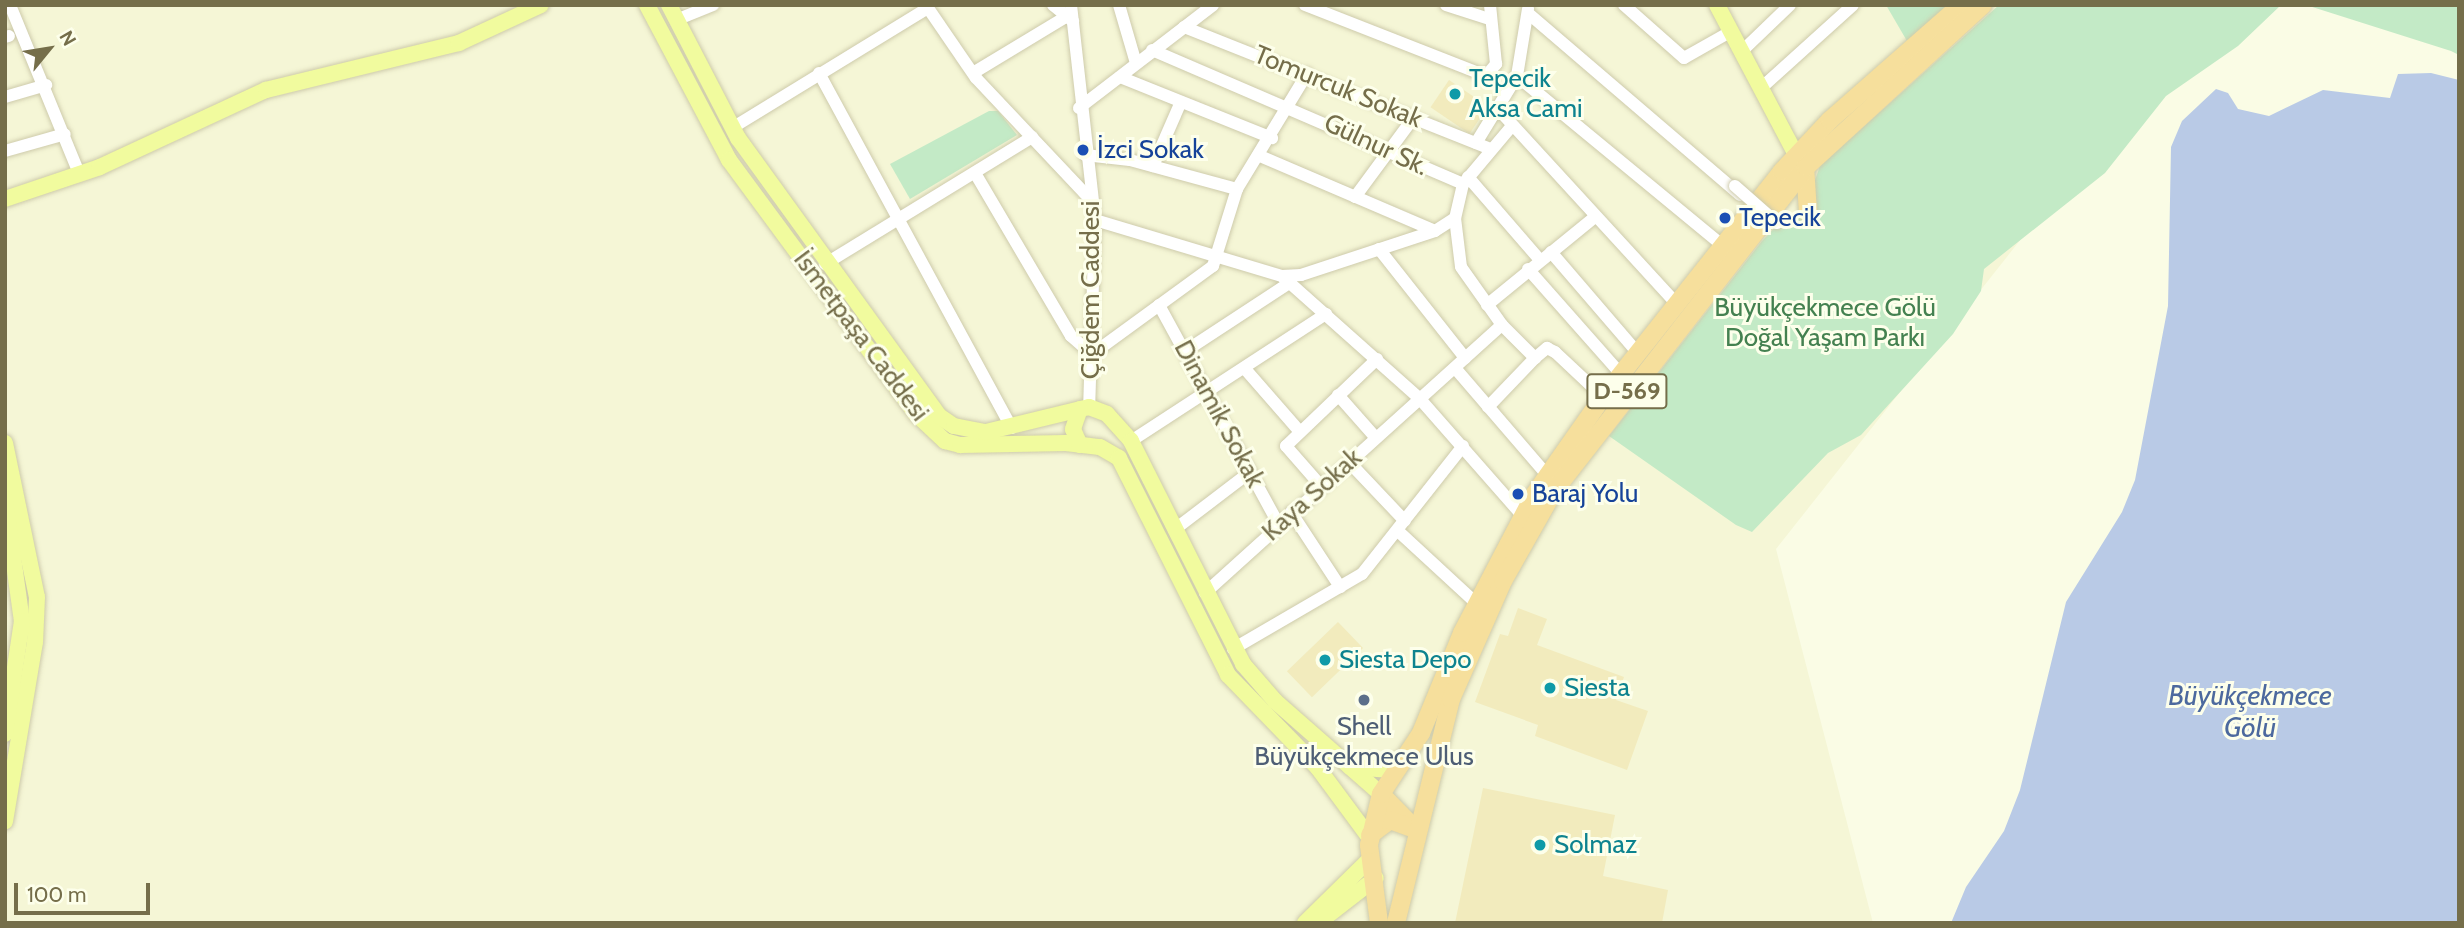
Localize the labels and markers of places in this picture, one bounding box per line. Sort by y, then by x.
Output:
place label: Tepecik Aksa Cami [1469,63,1583,124]
marker: Tepecik Aksa Cami [1447,86,1463,102]
place label: İzci Sokak [1097,134,1204,166]
marker: İzci Sokak [1075,142,1091,158]
place label: Tepecik [1739,202,1821,234]
marker: Tepecik [1717,210,1733,226]
place label: Baraj Yolu [1532,478,1638,510]
marker: Baraj Yolu [1510,486,1526,502]
place label: Siesta Depo [1339,644,1472,676]
marker: Siesta Depo [1317,652,1333,668]
place label: Siesta [1564,672,1630,704]
marker: Siesta [1542,680,1558,696]
marker: Shell Büyükçekmece Ulus [1356,692,1372,708]
place label: Shell Büyükçekmece Ulus [1254,711,1474,772]
place label: Solmaz [1554,829,1637,861]
marker: Solmaz [1532,837,1548,853]

